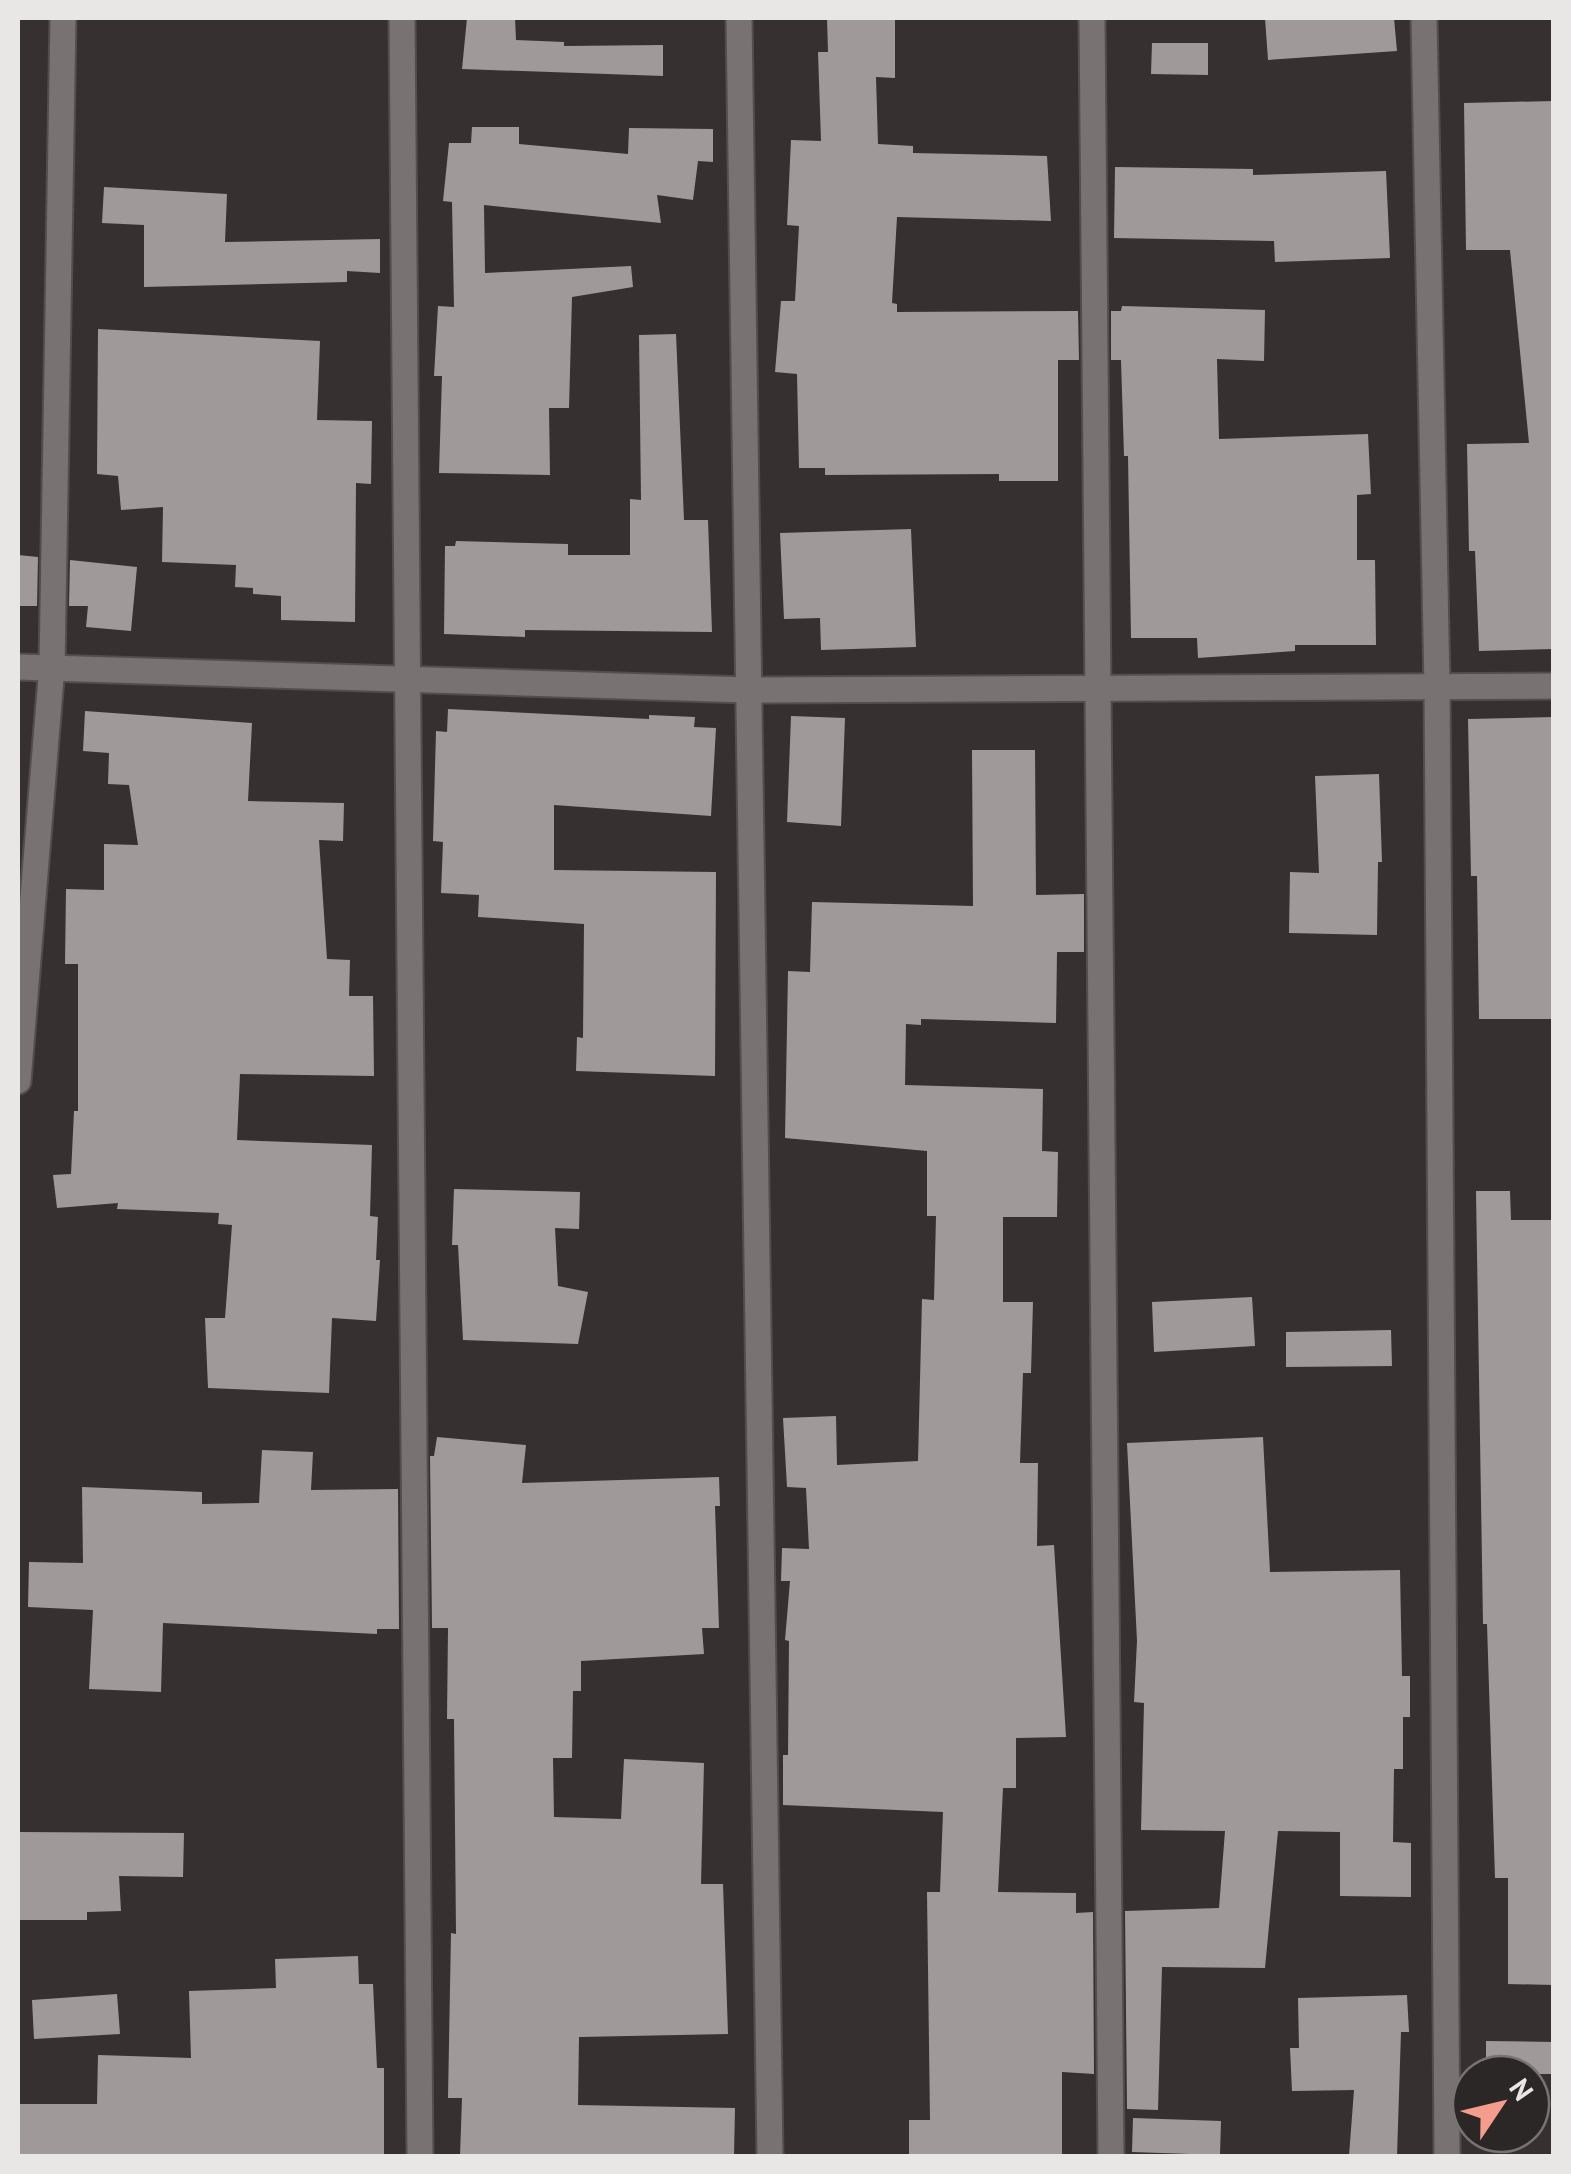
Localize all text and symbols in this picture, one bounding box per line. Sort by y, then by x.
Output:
north arrow [1451,2054,1551,2154]
text: N [1501,2071,1542,2108]

